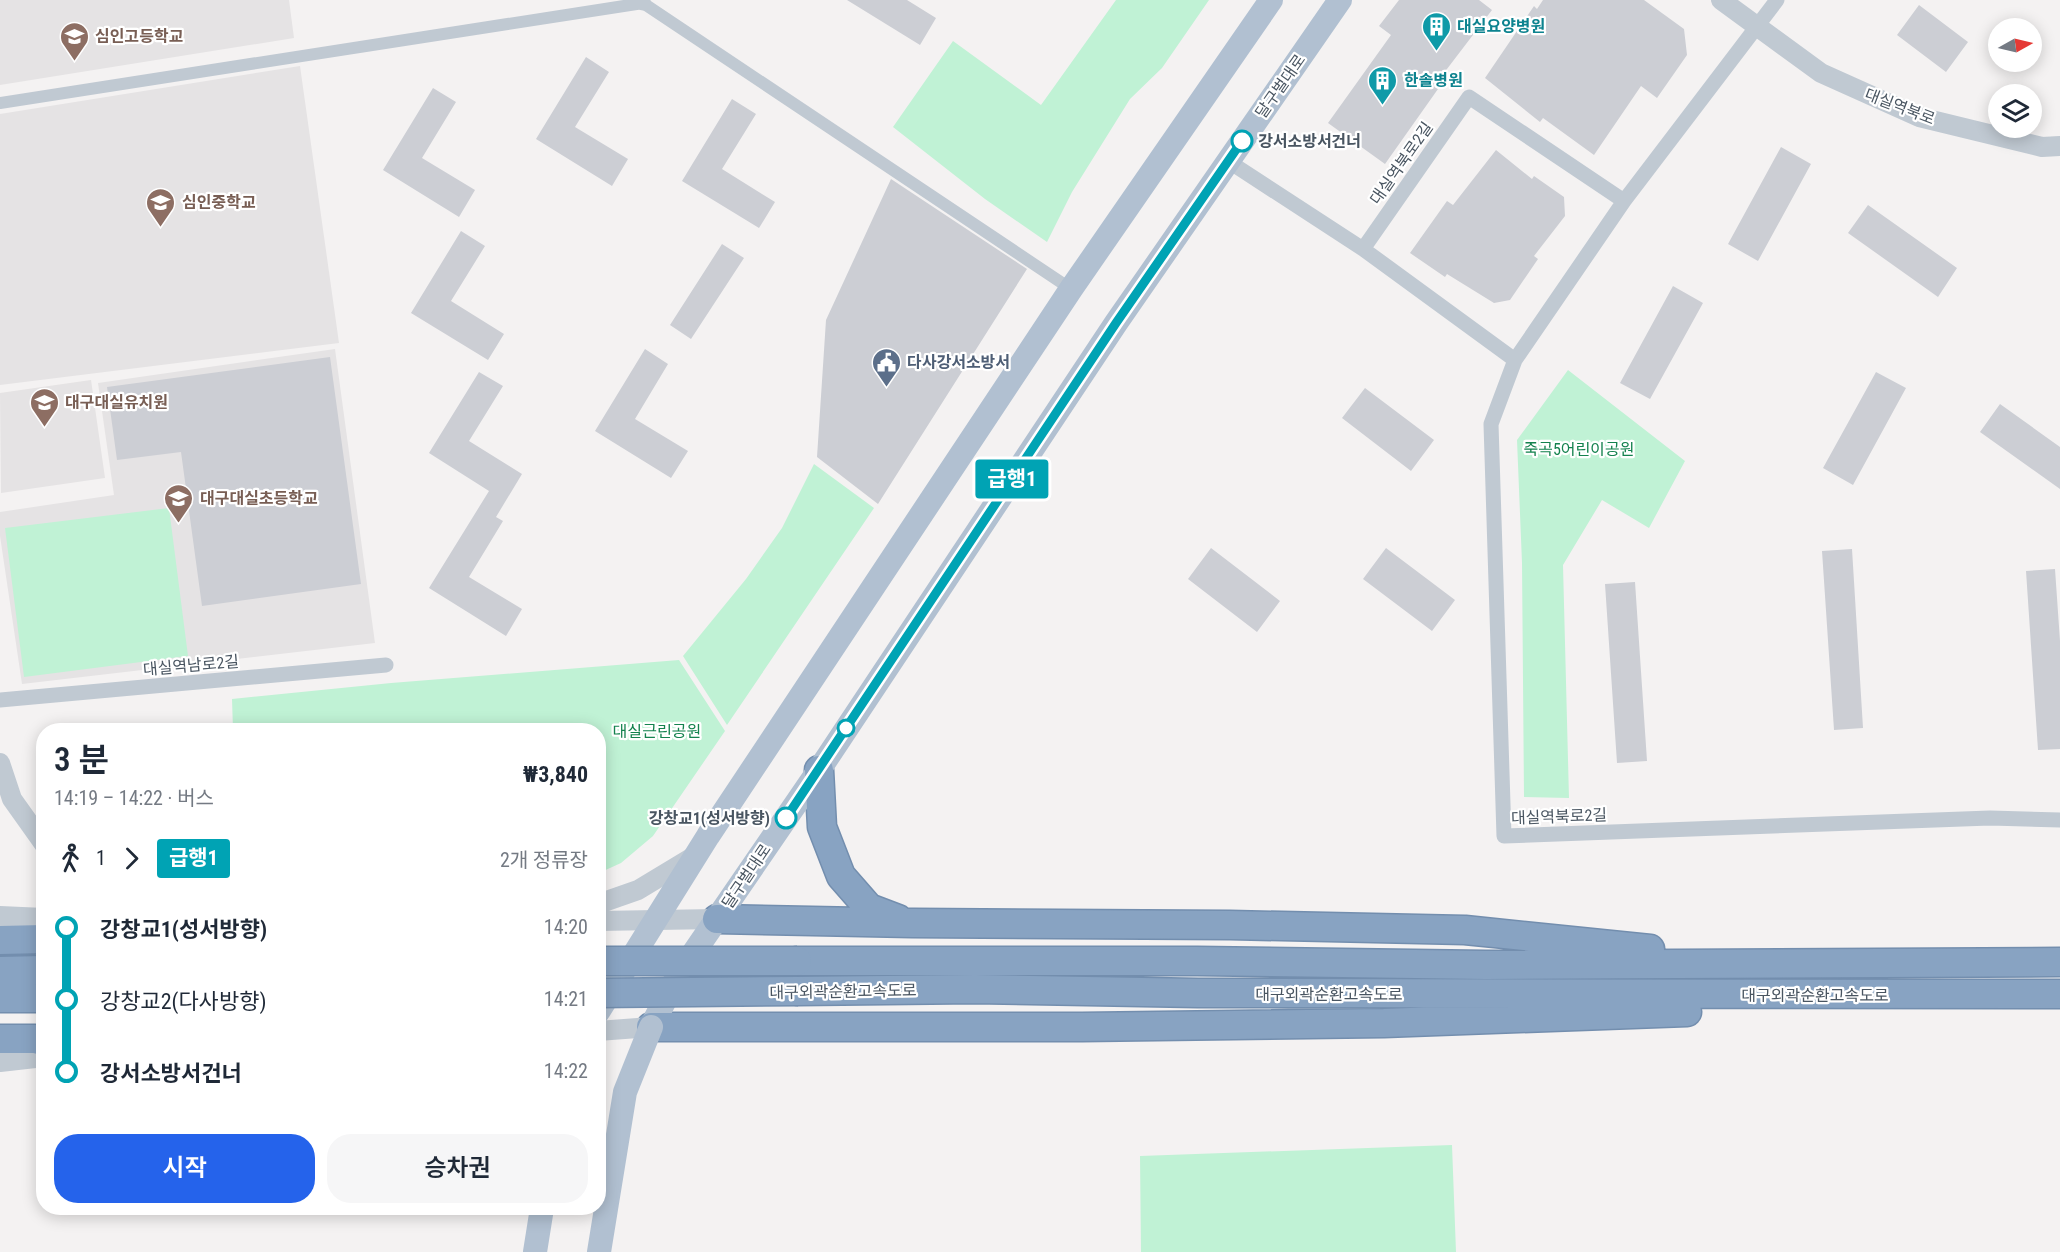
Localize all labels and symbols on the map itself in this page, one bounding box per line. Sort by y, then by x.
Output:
building icon: 대실요양병원 [1420,10,1452,52]
place label: 대실요양병원 [1457,17,1545,36]
north arrow [1988,18,2042,72]
school or university icon: 심인고등학교 [58,20,90,62]
place label: 심인고등학교 [95,27,184,46]
street label: 달구벌대로 [1252,50,1309,122]
building icon: 한솔병원 [1367,64,1399,106]
place label: 한솔병원 [1404,71,1463,90]
street label: 대실역북로 [1862,84,1938,129]
street label: 대실역북로2길 [1366,118,1437,208]
marker: 강서소방서건너 [1231,130,1253,152]
place label: 강서소방서건너 [1258,132,1361,151]
school or university icon: 심인중학교 [145,186,177,228]
place label: 심인중학교 [182,193,256,212]
public building icon: 다사강서소방서 [870,346,902,388]
place label: 다사강서소방서 [907,353,1010,372]
school or university icon: 대구대실유치원 [28,386,60,428]
place label: 대구대실유치원 [65,393,168,412]
park label: 죽곡5어린이공원 [1524,440,1634,459]
line badge: 급행1 [978,460,1046,498]
school or university icon: 대구대실초등학교 [163,482,195,524]
place label: 대구대실초등학교 [200,489,318,508]
street label: 대실역남로2길 [142,652,240,679]
unlabelled marker [837,719,855,737]
park label: 대실근린공원 [613,722,701,741]
street label: 대실역북로2길 [1511,805,1607,828]
marker: 강창교1(성서방향) [775,807,797,829]
place label: 강창교1(성서방향) [649,809,770,828]
street label: 달구벌대로 [718,840,775,912]
street label: 대구외곽순환고속도로 [769,981,917,1002]
street label: 대구외곽순환고속도로 [1255,985,1403,1004]
street label: 대구외곽순환고속도로 [1741,986,1889,1005]

